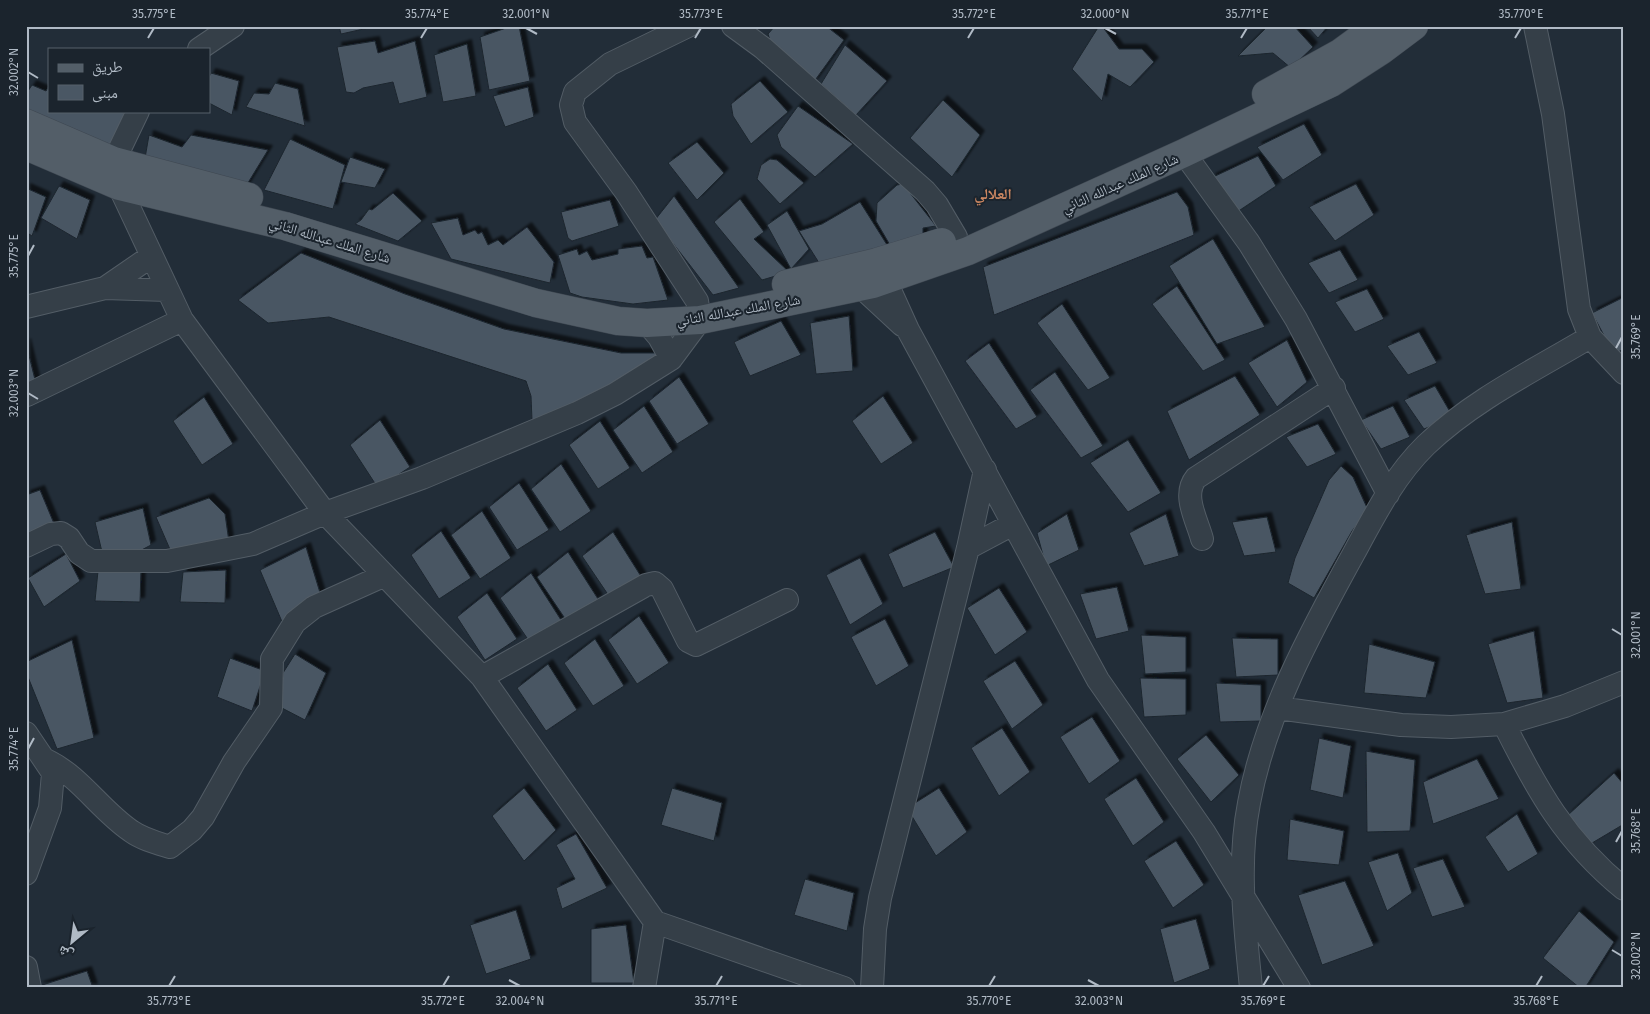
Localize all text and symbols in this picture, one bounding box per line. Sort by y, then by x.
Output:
text: 35.775°E [132,7,176,21]
text: 35.774°E [405,7,449,21]
text: 32.001°N [502,7,550,21]
text: 35.773°E [679,7,723,21]
text: 35.772°E [952,7,996,21]
text: 32.000°N [1080,7,1130,21]
text: 35.771°E [1225,7,1269,21]
text: 35.770°E [1499,7,1543,21]
text: 32.002°N [7,48,21,96]
legend [48,48,210,112]
text: طريق [92,58,123,77]
text: مبنى [92,84,118,103]
street label: شارع الملك عبدالله الثاني [1059,150,1182,219]
district label: العلالي [974,185,1012,206]
street label: شارع الملك عبدالله الثاني [266,214,392,269]
text: 35.775°E [7,234,21,278]
street label: شارع الملك عبدالله الثاني [675,291,802,332]
text: 35.769°E [1629,314,1643,360]
text: 32.003°N [7,369,21,417]
text: 32.001°N [1629,611,1643,659]
text: 35.774°E [7,727,21,771]
text: 35.768°E [1629,808,1643,854]
north arrow [48,916,98,966]
text: 32.002°N [1629,932,1643,980]
text: ش [55,942,77,964]
text: 35.773°E [147,994,191,1008]
text: 35.772°E [421,994,465,1008]
text: 32.004°N [496,994,544,1008]
text: 35.771°E [694,994,738,1008]
text: 35.770°E [967,994,1011,1008]
text: 32.003°N [1075,994,1123,1008]
text: 35.769°E [1240,994,1286,1008]
text: 35.768°E [1513,994,1559,1008]

